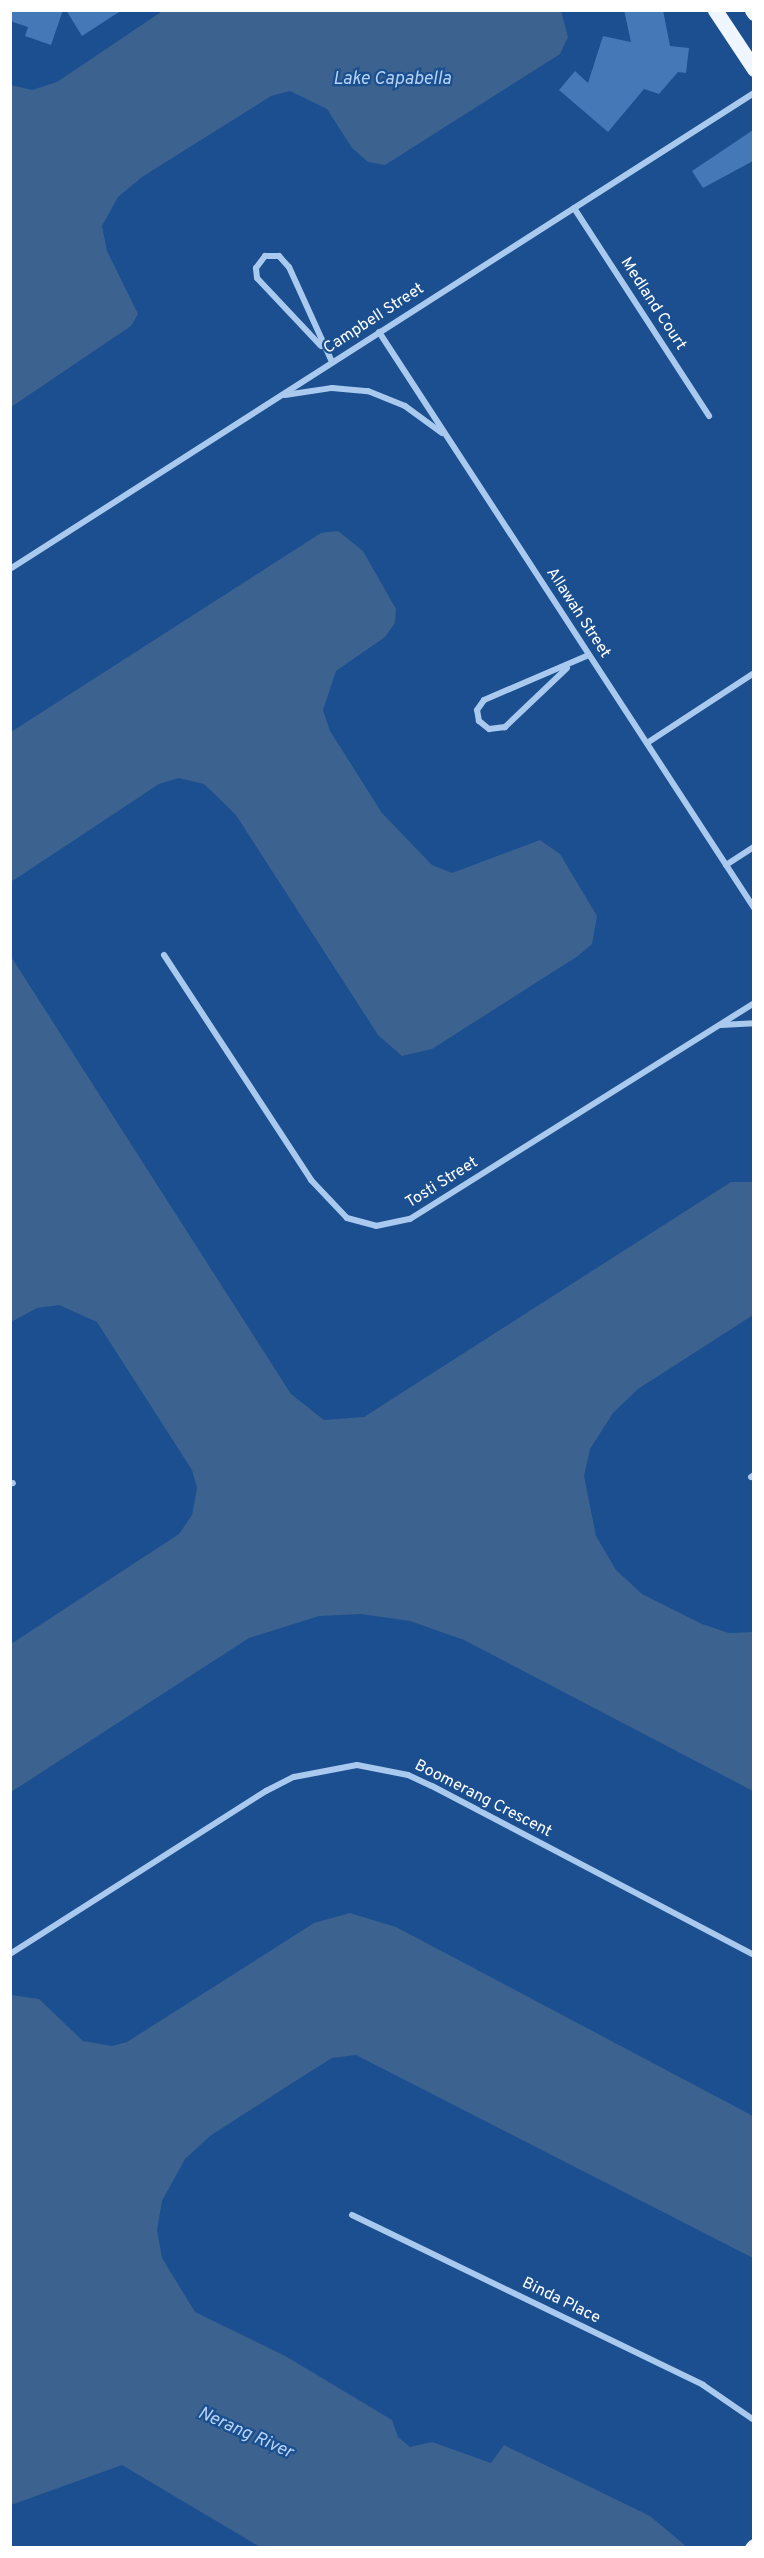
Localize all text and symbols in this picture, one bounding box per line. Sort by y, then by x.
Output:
water label: Lake Capabella [333,69,451,91]
street label: Medland Court [616,254,690,354]
street label: Campbell Street [320,279,428,359]
street label: Allawah Street [542,564,614,662]
street label: Tosti Street [402,1153,482,1213]
street label: Boomerang Crescent [411,1756,555,1842]
street label: Binda Place [519,2274,603,2328]
water label: Nerang River [194,2403,296,2465]

